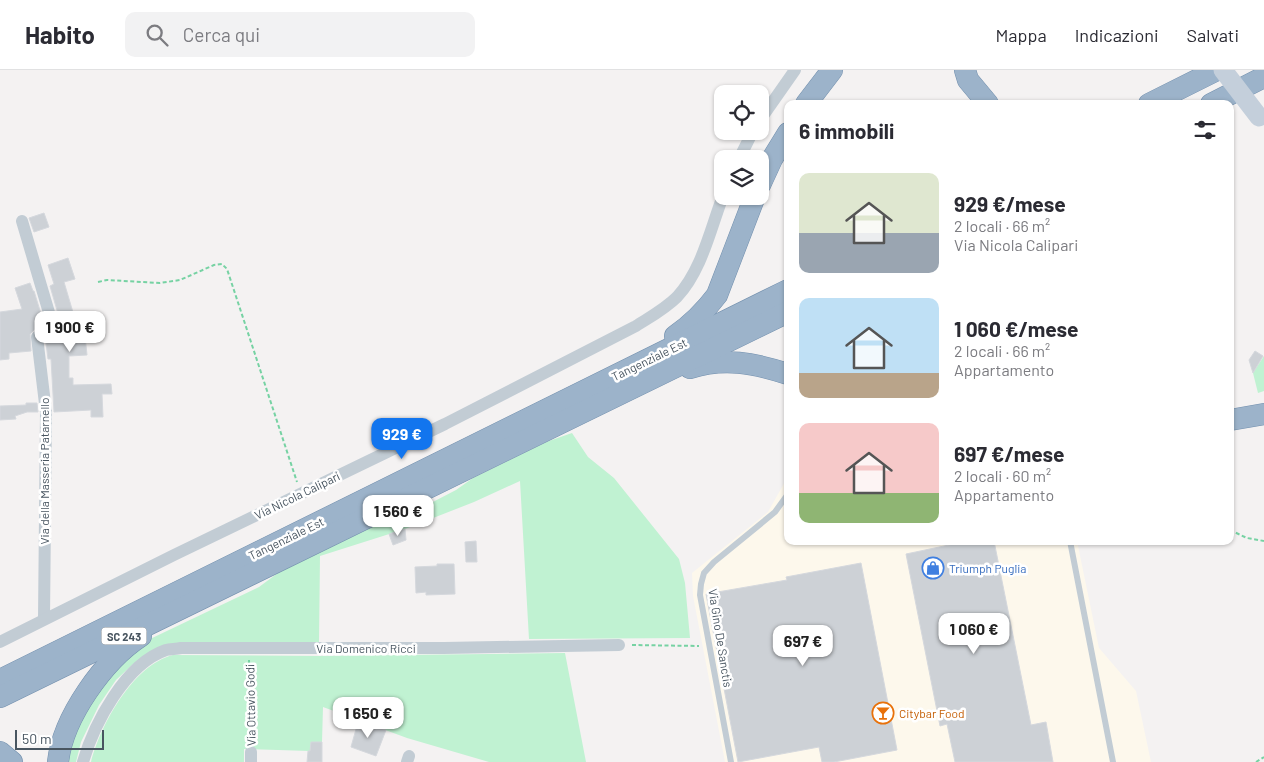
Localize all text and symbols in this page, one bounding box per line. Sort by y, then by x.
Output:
search box [125,12,475,57]
text: Habito [25,20,95,49]
icon: search [143,21,171,49]
text: Cerca qui [183,23,260,46]
text: Mappa [996,24,1047,46]
text: Indicazioni [1075,24,1159,46]
text: Salvati [1187,24,1239,46]
map controls [714,85,769,205]
button: locate [714,85,769,140]
icon: filters [1191,116,1219,144]
text: 6 immobili [799,118,894,143]
button: layers [714,150,769,205]
text: 929 €/mese [954,191,1066,216]
icon: home [839,193,899,253]
text: 2 locali · 66 m² [954,216,1050,235]
text: Via Nicola Calipari [954,235,1078,254]
pin: 1 900 € [24,310,116,353]
text: 1 060 €/mese [954,316,1079,341]
text: 1 900 € [46,317,94,336]
icon: home [839,318,899,378]
street label: Tangenziale Est [609,335,689,383]
text: 2 locali · 66 m² [954,341,1050,360]
text: Appartamento [954,360,1054,379]
street label: Via della Masseria Patarnello [37,398,51,544]
pin: 929 € [367,418,437,460]
text: 929 € [382,424,422,443]
text: 697 €/mese [954,441,1064,466]
icon: home [839,443,899,503]
text: 2 locali · 60 m² [954,466,1051,485]
street label: Via Nicola Calipari [252,468,342,522]
text: Appartamento [954,485,1054,504]
pin: 1 560 € [352,494,444,537]
text: 1 560 € [374,501,422,520]
street label: Tangenziale Est [246,514,326,562]
shop icon: Triumph Puglia [921,556,945,580]
place label: Triumph Puglia [949,561,1026,575]
street label: Via Gino De Sanctis [706,588,736,688]
pin: 1 060 € [928,612,1020,655]
text: 1 060 € [949,619,999,638]
pin: 697 € [768,624,838,667]
road number: SC 243 [102,628,146,644]
text: 697 € [784,631,822,650]
street label: Via Domenico Ricci [316,641,416,655]
street label: Via Ottavio Godi [242,664,258,746]
pin: 1 650 € [322,696,414,739]
bar icon: Citybar Food [871,701,895,725]
text: 1 650 € [344,703,392,722]
place label: Citybar Food [899,706,965,720]
scale bar [15,727,104,750]
text: 50 m [22,730,51,747]

